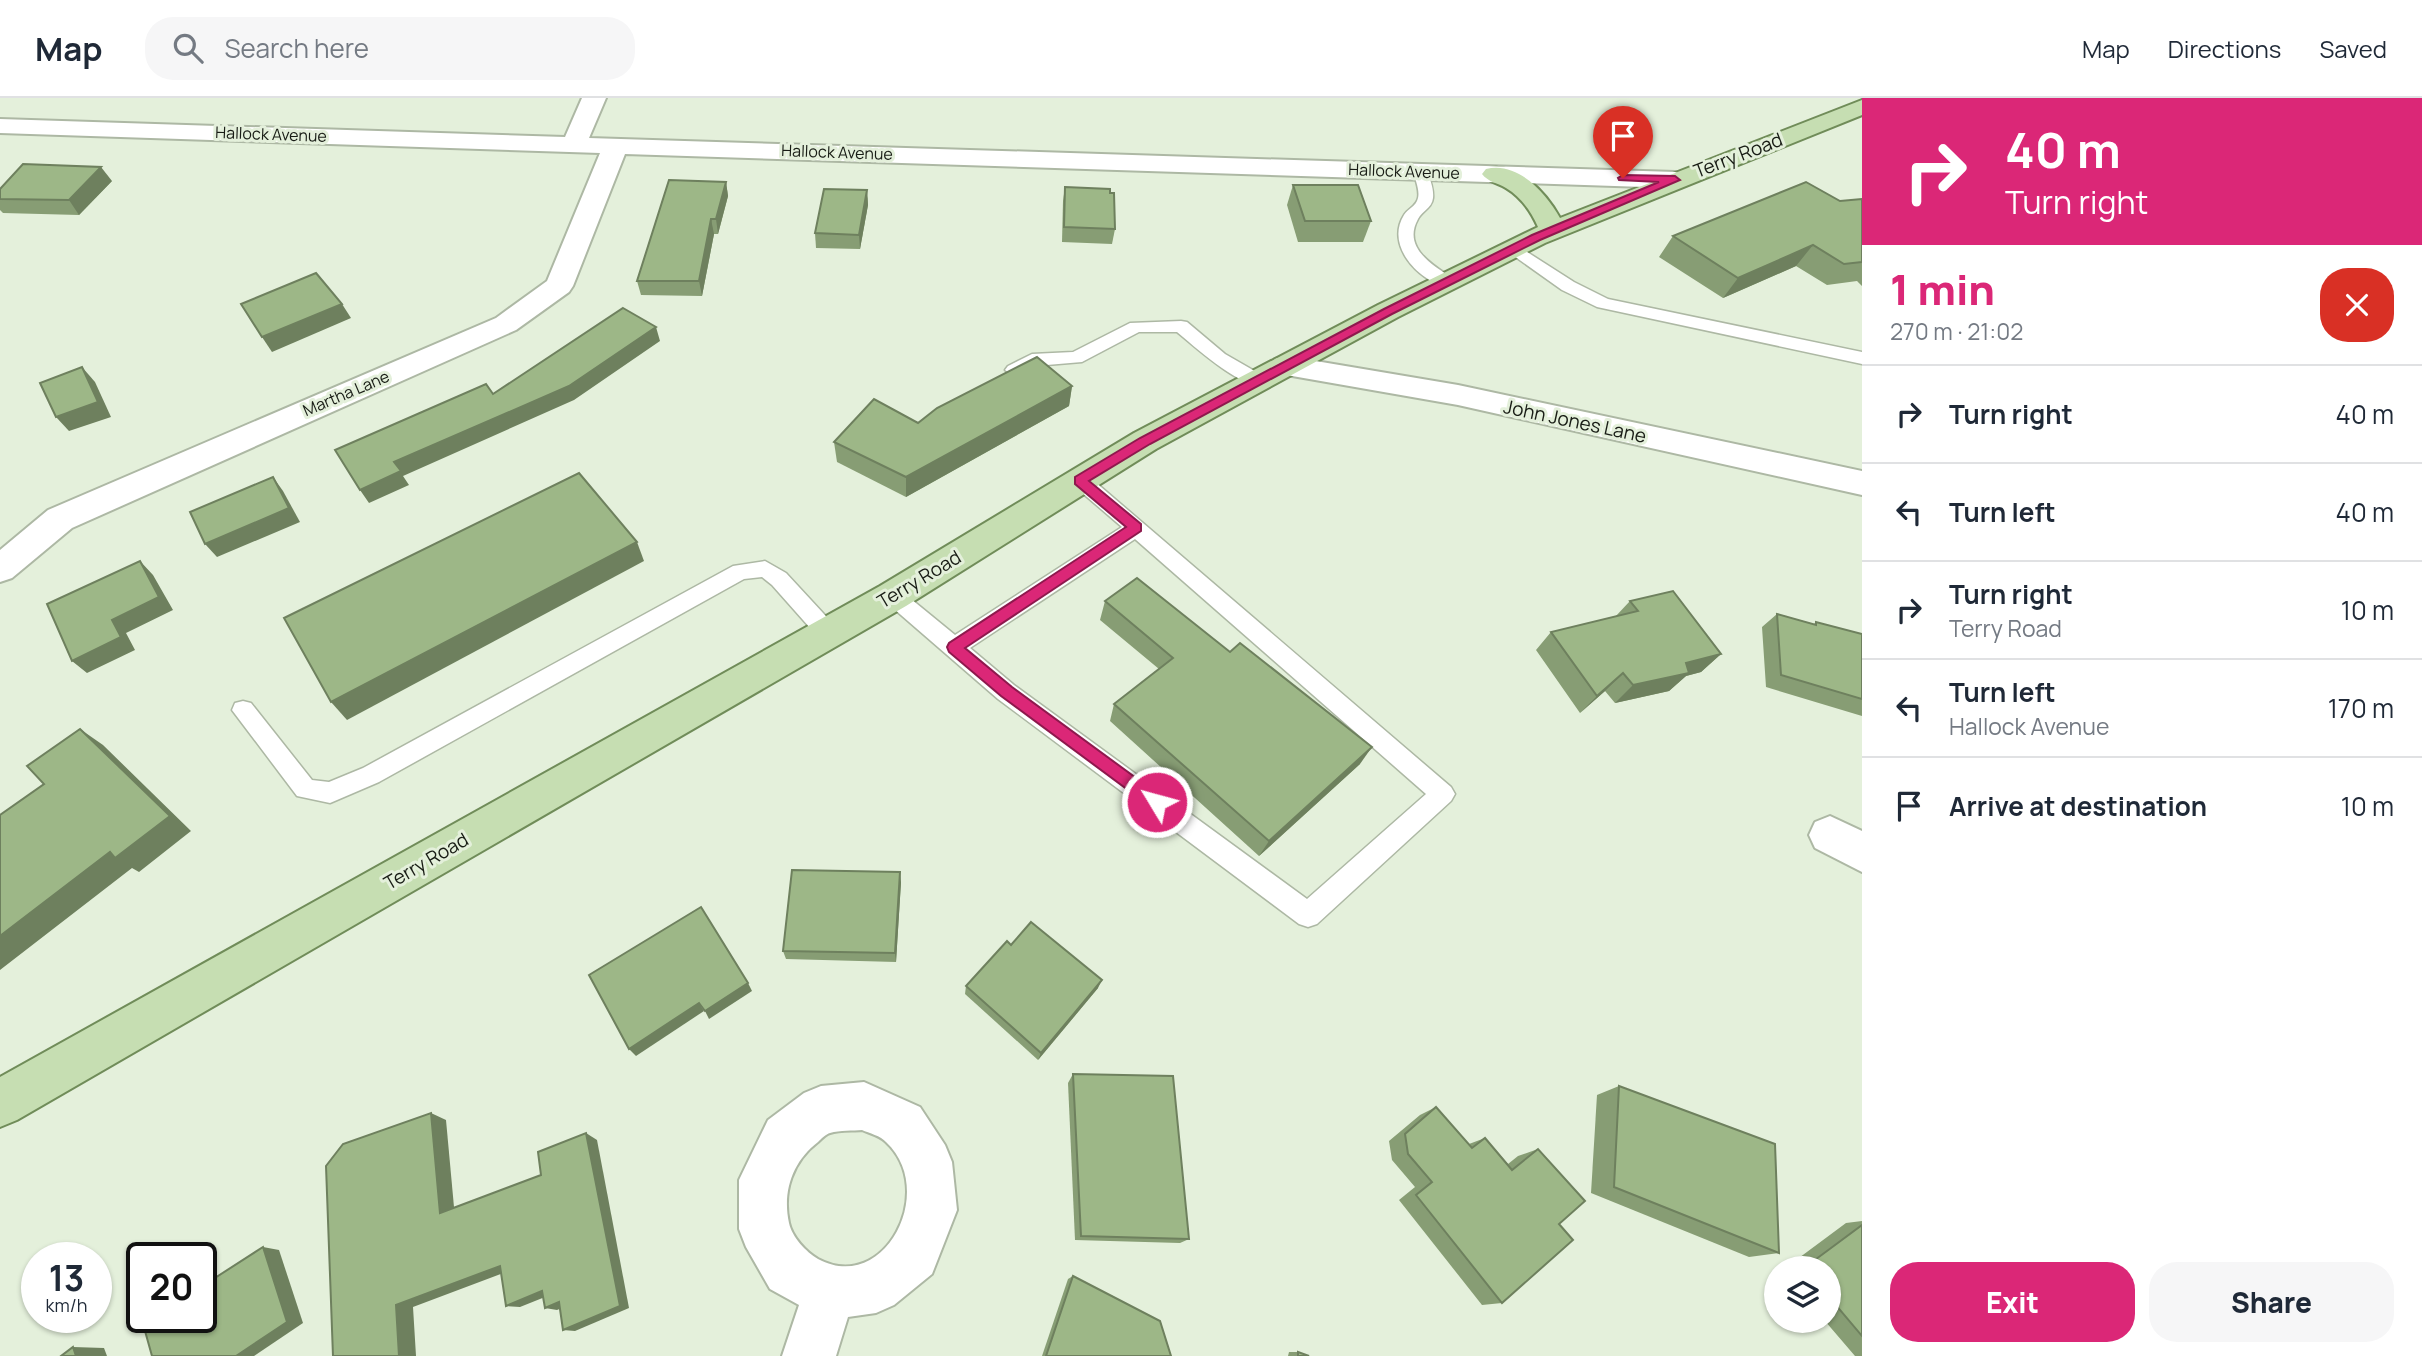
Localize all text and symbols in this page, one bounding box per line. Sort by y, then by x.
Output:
search box [145,17,635,80]
text: Map [35,26,103,71]
icon: search [169,29,207,67]
text: Search here [225,30,369,66]
text: Map [2082,32,2130,65]
text: Directions [2168,32,2281,65]
text: Saved [2319,32,2387,65]
pin [1593,106,1653,178]
text: 40 m [2005,116,2121,183]
icon: arrive [1604,117,1642,155]
street label: Hallock Avenue [215,121,327,147]
street label: Terry Road [1690,126,1786,184]
icon: right [1890,126,1981,217]
street label: Hallock Avenue [781,139,893,165]
street label: Hallock Avenue [1348,158,1460,184]
text: Turn right [2005,180,2148,224]
text: 1 min [1890,260,1995,318]
button: close [2320,268,2394,342]
text: 270 m · 21:02 [1890,315,2023,347]
street label: Martha Lane [299,365,393,421]
street label: John Jones Lane [1501,393,1649,449]
icon: right [1890,395,1928,433]
text: Turn right [1949,396,2073,432]
text: 40 m [2336,396,2394,432]
icon: left [1890,493,1928,531]
text: Turn left [1949,494,2056,530]
text: 40 m [2336,494,2394,530]
street label: Terry Road [872,544,966,614]
text: Turn right [1949,576,2073,612]
icon: right [1890,591,1928,629]
text: 10 m [2341,592,2394,628]
text: Terry Road [1949,612,2062,644]
text: Turn left [1949,674,2056,710]
icon: left [1890,689,1928,727]
text: 170 m [2328,690,2394,726]
text: Hallock Avenue [1949,710,2109,742]
position arrow [1120,765,1194,839]
icon: arrive [1890,787,1928,825]
text: Arrive at destination [1949,788,2207,824]
text: 10 m [2341,788,2394,824]
street label: Terry Road [379,826,473,896]
speed limit sign: 20 [126,1242,217,1333]
text: 13 [49,1254,84,1302]
map controls [1764,1256,1841,1333]
button: layers [1764,1256,1841,1333]
button: Exit [1890,1262,2135,1342]
button: Share [2149,1262,2394,1342]
text: km/h [46,1293,87,1317]

